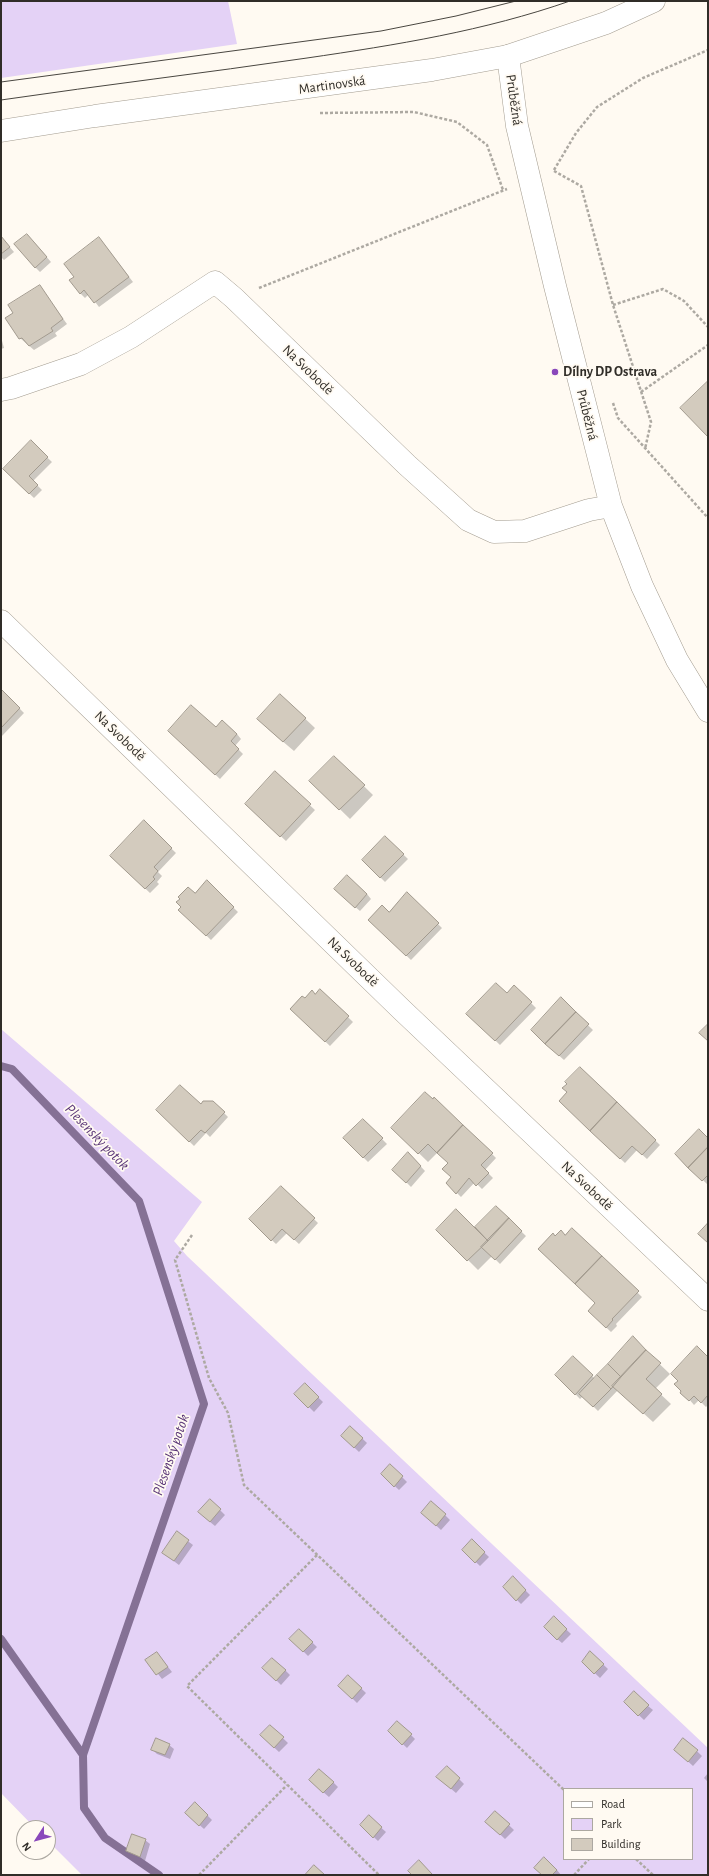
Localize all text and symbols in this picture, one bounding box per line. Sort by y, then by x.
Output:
street label: Martinovská [298,72,366,98]
street label: Průběžná [502,73,526,127]
street label: Na Svobodě [279,341,337,399]
place label: Dílny DP Ostrava [563,364,657,380]
marker: Dílny DP Ostrava [550,367,560,377]
street label: Průběžná [573,388,601,442]
street label: Na Svobodě [91,707,149,765]
street label: Na Svobodě [324,933,382,991]
water label: Plesenský potok [61,1100,133,1174]
street label: Na Svobodě [558,1158,616,1214]
water label: Plesenský potok [149,1412,193,1498]
legend [563,1788,693,1860]
text: Road [601,1798,625,1810]
text: Park [601,1818,622,1830]
north arrow [16,1820,56,1860]
text: Building [601,1838,641,1850]
text: N [20,1840,33,1853]

